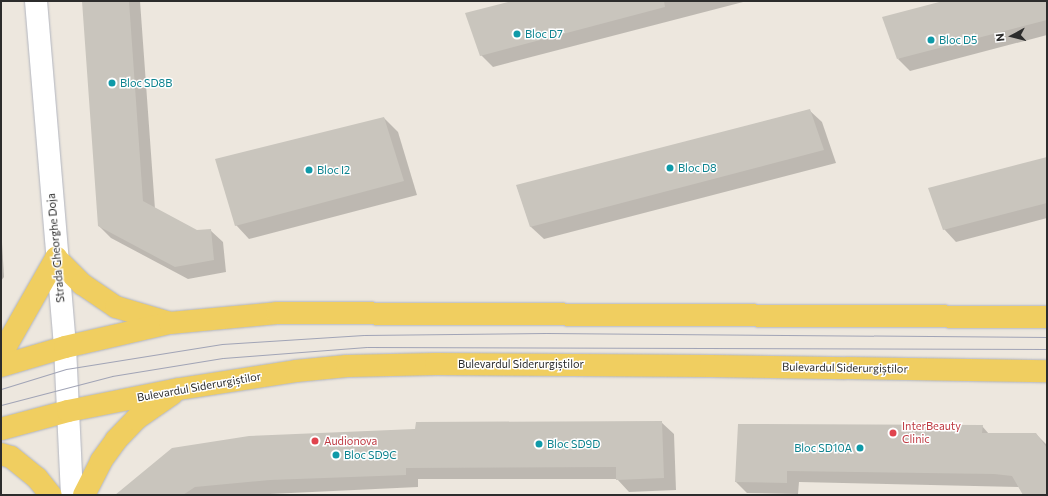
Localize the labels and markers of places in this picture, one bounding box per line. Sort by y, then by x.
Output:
place label: Bloc D7 [525,27,563,41]
marker: Bloc D7 [512,29,522,39]
place label: Bloc D5 [939,33,977,47]
marker: Bloc D5 [926,35,936,45]
place label: Bloc SD8B [120,76,172,90]
marker: Bloc SD8B [107,78,117,88]
place label: Bloc D8 [678,161,717,175]
place label: Bloc I2 [317,163,350,177]
marker: Bloc D8 [665,163,675,173]
marker: Bloc I2 [304,165,314,175]
place label: InterBeauty Clinic [902,420,961,446]
marker: InterBeauty Clinic [887,427,899,439]
place label: Audionova [324,434,377,448]
marker: Audionova [309,435,321,447]
place label: Bloc SD9D [547,437,600,451]
marker: Bloc SD9D [534,439,544,449]
place label: Bloc SD10A [794,441,852,455]
marker: Bloc SD10A [855,443,865,453]
place label: Bloc SD9C [344,448,397,462]
marker: Bloc SD9C [331,450,341,460]

